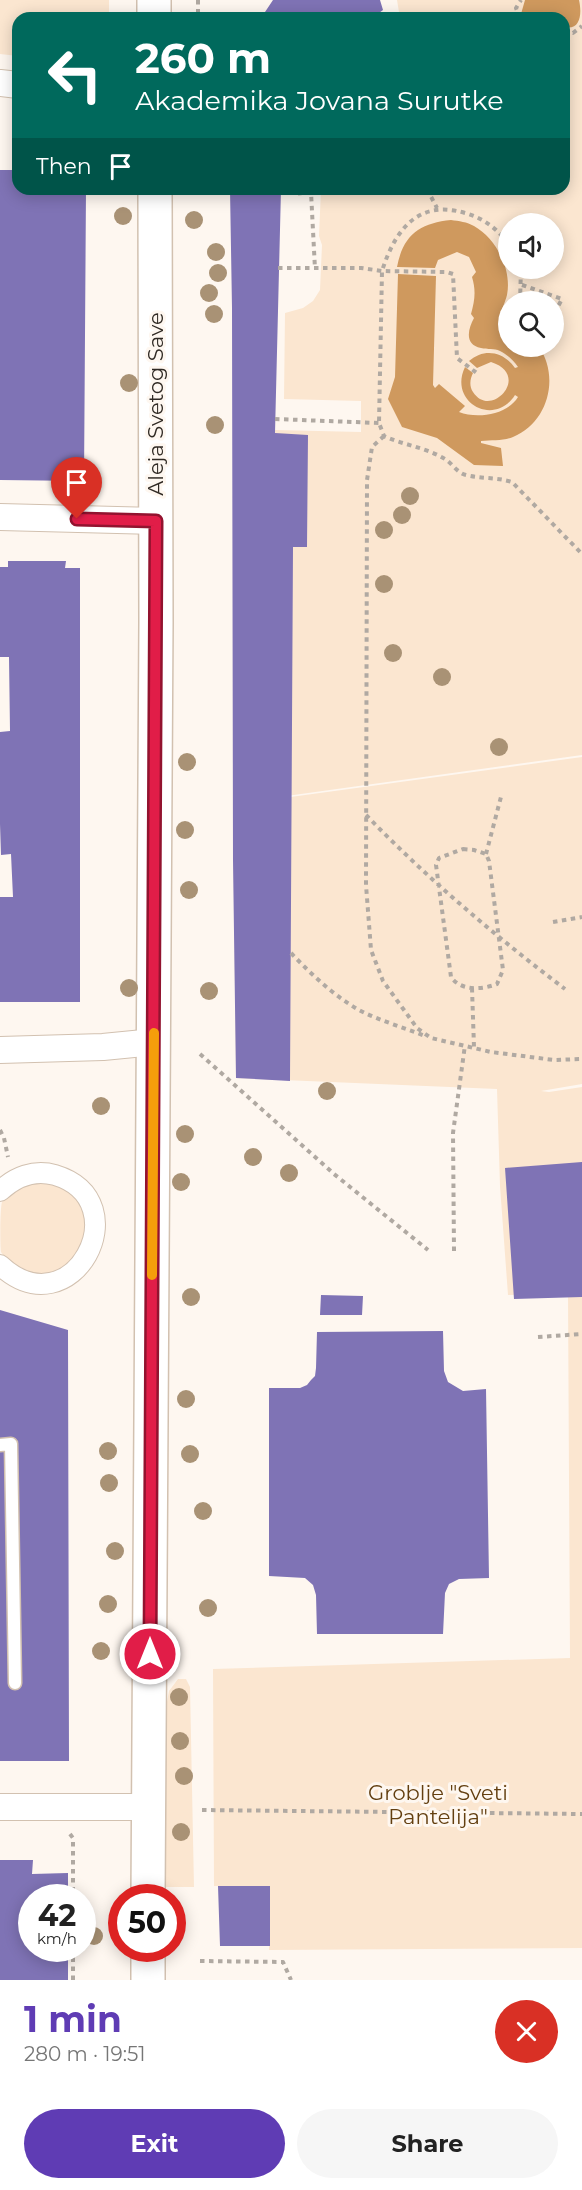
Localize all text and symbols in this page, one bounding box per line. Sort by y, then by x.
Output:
text: 260 m [135,32,271,84]
icon: left [36,36,114,114]
text: Akademika Jovana Surutke [135,84,503,117]
icon: arrive [104,150,137,183]
text: Then [36,153,92,180]
map controls [498,213,564,357]
button: sound [498,213,564,279]
button: search [498,291,564,357]
street label: Aleja Svetog Save [143,312,168,496]
pin [51,457,102,519]
icon: arrive [60,466,93,499]
position arrow [118,1622,182,1686]
park label: Groblje "Sveti Pantelija" [368,1780,508,1829]
speed limit sign: 50 [108,1884,186,1962]
text: 42 [38,1897,76,1934]
text: km/h [37,1929,77,1948]
text: 1 min [24,1997,122,2041]
button: close [495,2000,558,2063]
text: 280 m · 19:51 [24,2042,146,2066]
button: Exit [24,2109,285,2178]
button: Share [297,2109,558,2178]

